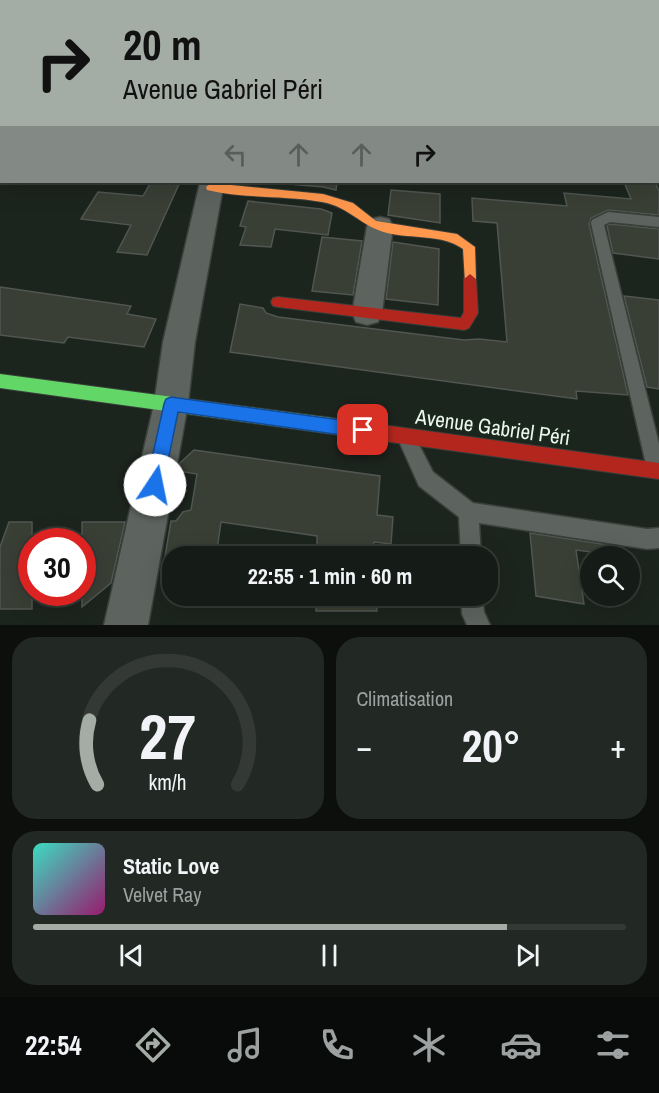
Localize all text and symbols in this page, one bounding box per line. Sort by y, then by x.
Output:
text: 20 m [123,17,202,73]
icon: right [24,24,102,102]
text: Avenue Gabriel Péri [123,71,323,107]
icon: left [219,138,252,171]
icon: ahead [282,138,315,171]
icon: ahead [345,138,378,171]
icon: right [408,138,441,171]
street label: Avenue Gabriel Péri [413,402,572,452]
pin [337,404,388,455]
icon: arrive [346,413,379,446]
position arrow [123,453,187,517]
speed limit sign: 30 [18,528,96,606]
map controls [580,546,640,606]
button: search [580,546,640,606]
text: 22:55 · 1 min · 60 m [248,561,412,591]
text: Climatisation [357,685,453,712]
text: 27 [139,694,196,778]
text: 20° [462,715,521,776]
text: − [357,724,372,768]
text: + [610,724,626,768]
text: km/h [149,768,187,797]
text: Static Love [123,851,219,881]
text: Velvet Ray [123,881,201,908]
icon: previous [115,939,148,972]
icon: pause [313,939,346,972]
icon: next [511,939,544,972]
icon: directions [132,1024,174,1066]
icon: music [224,1024,266,1066]
icon: phone [316,1024,358,1066]
icon: climate [408,1024,450,1066]
icon: car [500,1024,542,1066]
icon: filters [592,1024,634,1066]
text: 22:54 [25,1027,82,1063]

